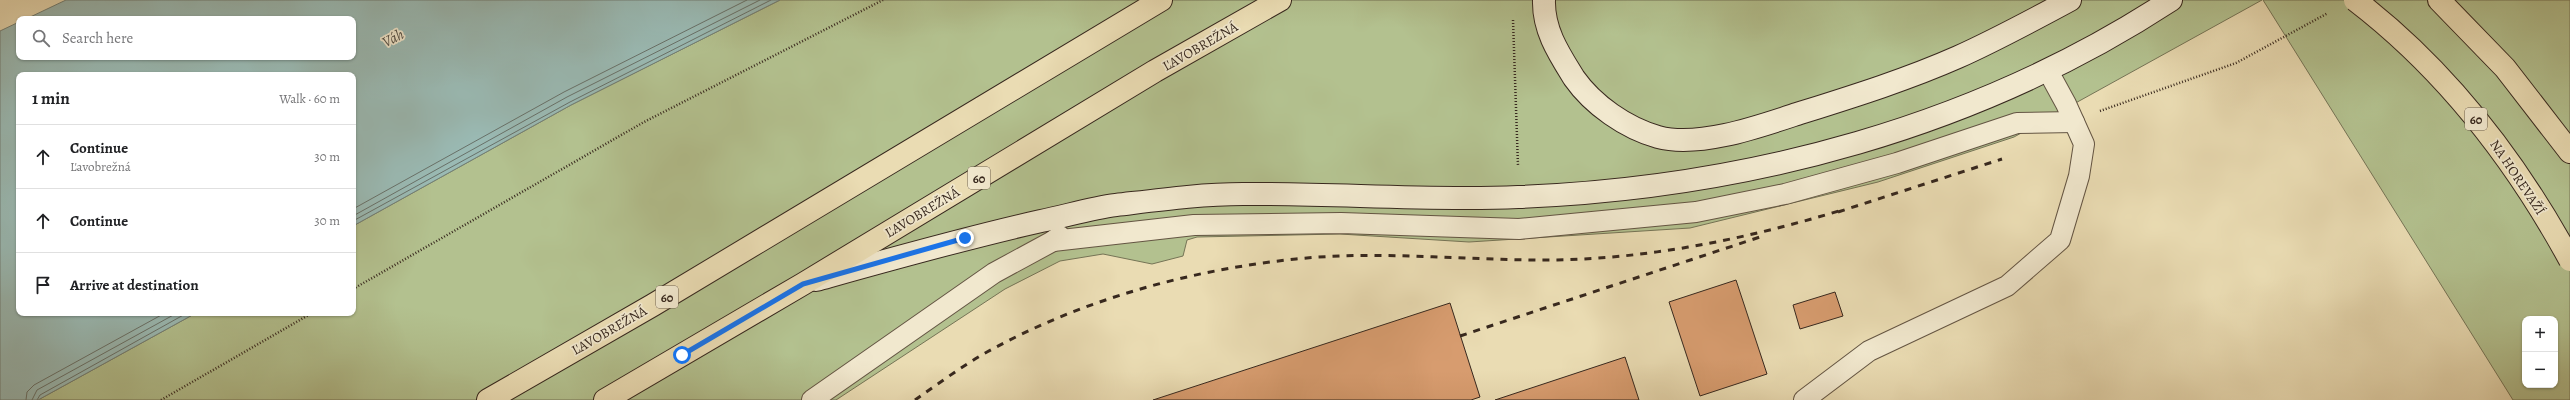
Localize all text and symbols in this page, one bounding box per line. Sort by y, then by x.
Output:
search box [16,16,356,60]
street label: ĽAVOBREŽNÁ [1159,17,1242,76]
water label: Váh [379,24,407,52]
icon: search [30,27,52,49]
text: Search here [62,28,133,48]
text: 1 min [32,87,70,110]
text: Walk · 60 m [279,90,340,107]
road number: 60 [2465,108,2487,130]
street label: NA HOREVAŽÍ [2485,136,2550,219]
text: Continue [70,138,128,158]
icon: ahead [32,146,54,168]
text: 30 m [314,148,340,165]
text: Ľavobrežná [70,158,131,175]
road number: 60 [968,167,990,189]
street label: ĽAVOBREŽNÁ [881,182,964,242]
icon: ahead [32,210,54,232]
text: Continue [70,211,128,231]
text: 30 m [314,212,340,229]
route end [956,229,974,247]
icon: arrive [32,274,54,296]
text: Arrive at destination [70,275,199,295]
road number: 60 [656,286,678,308]
street label: ĽAVOBREŽNÁ [568,301,651,360]
map controls [2522,316,2558,388]
button: + [2522,316,2558,352]
route start [673,346,691,364]
button: − [2522,352,2558,388]

